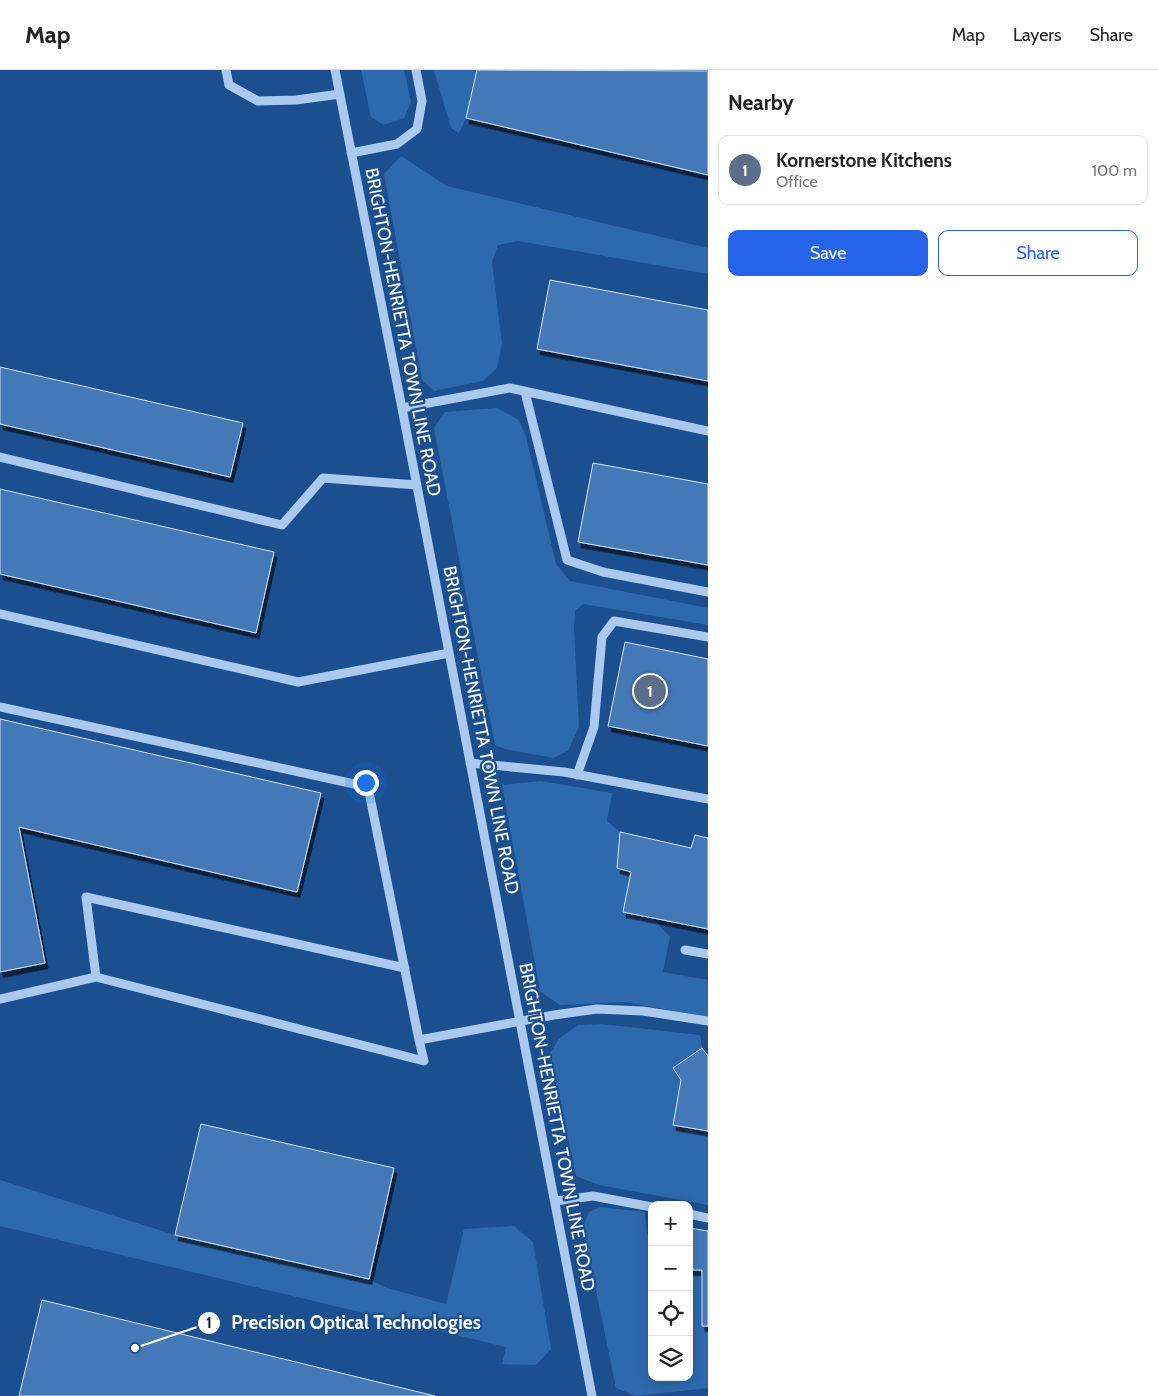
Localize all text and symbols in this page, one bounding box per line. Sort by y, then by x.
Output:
text: Map [25,20,71,49]
text: Map [952,24,985,46]
text: Layers [1013,24,1062,46]
text: Share [1090,24,1133,46]
text: Nearby [728,90,794,115]
text: Kornerstone Kitchens [776,149,952,172]
text: 1 [742,161,748,180]
text: 100 m [1092,161,1137,180]
street label: BRIGHTON-HENRIETTA TOWN LINE ROAD [360,166,446,498]
text: Office [776,172,818,191]
button: Save [728,230,928,276]
button: Share [938,230,1138,276]
street label: BRIGHTON-HENRIETTA TOWN LINE ROAD [438,564,524,896]
pin: 1 [634,672,666,710]
your location [353,770,379,796]
street label: BRIGHTON-HENRIETTA TOWN LINE ROAD [514,961,600,1293]
map controls [648,1201,693,1381]
button: + [648,1201,693,1246]
button: − [648,1246,693,1291]
button: locate [648,1291,693,1336]
callout: Precision Optical Technologies [196,1306,491,1340]
text: Precision Optical Technologies [231,1311,481,1334]
text: 1 [206,1314,212,1332]
button: layers [648,1336,693,1381]

